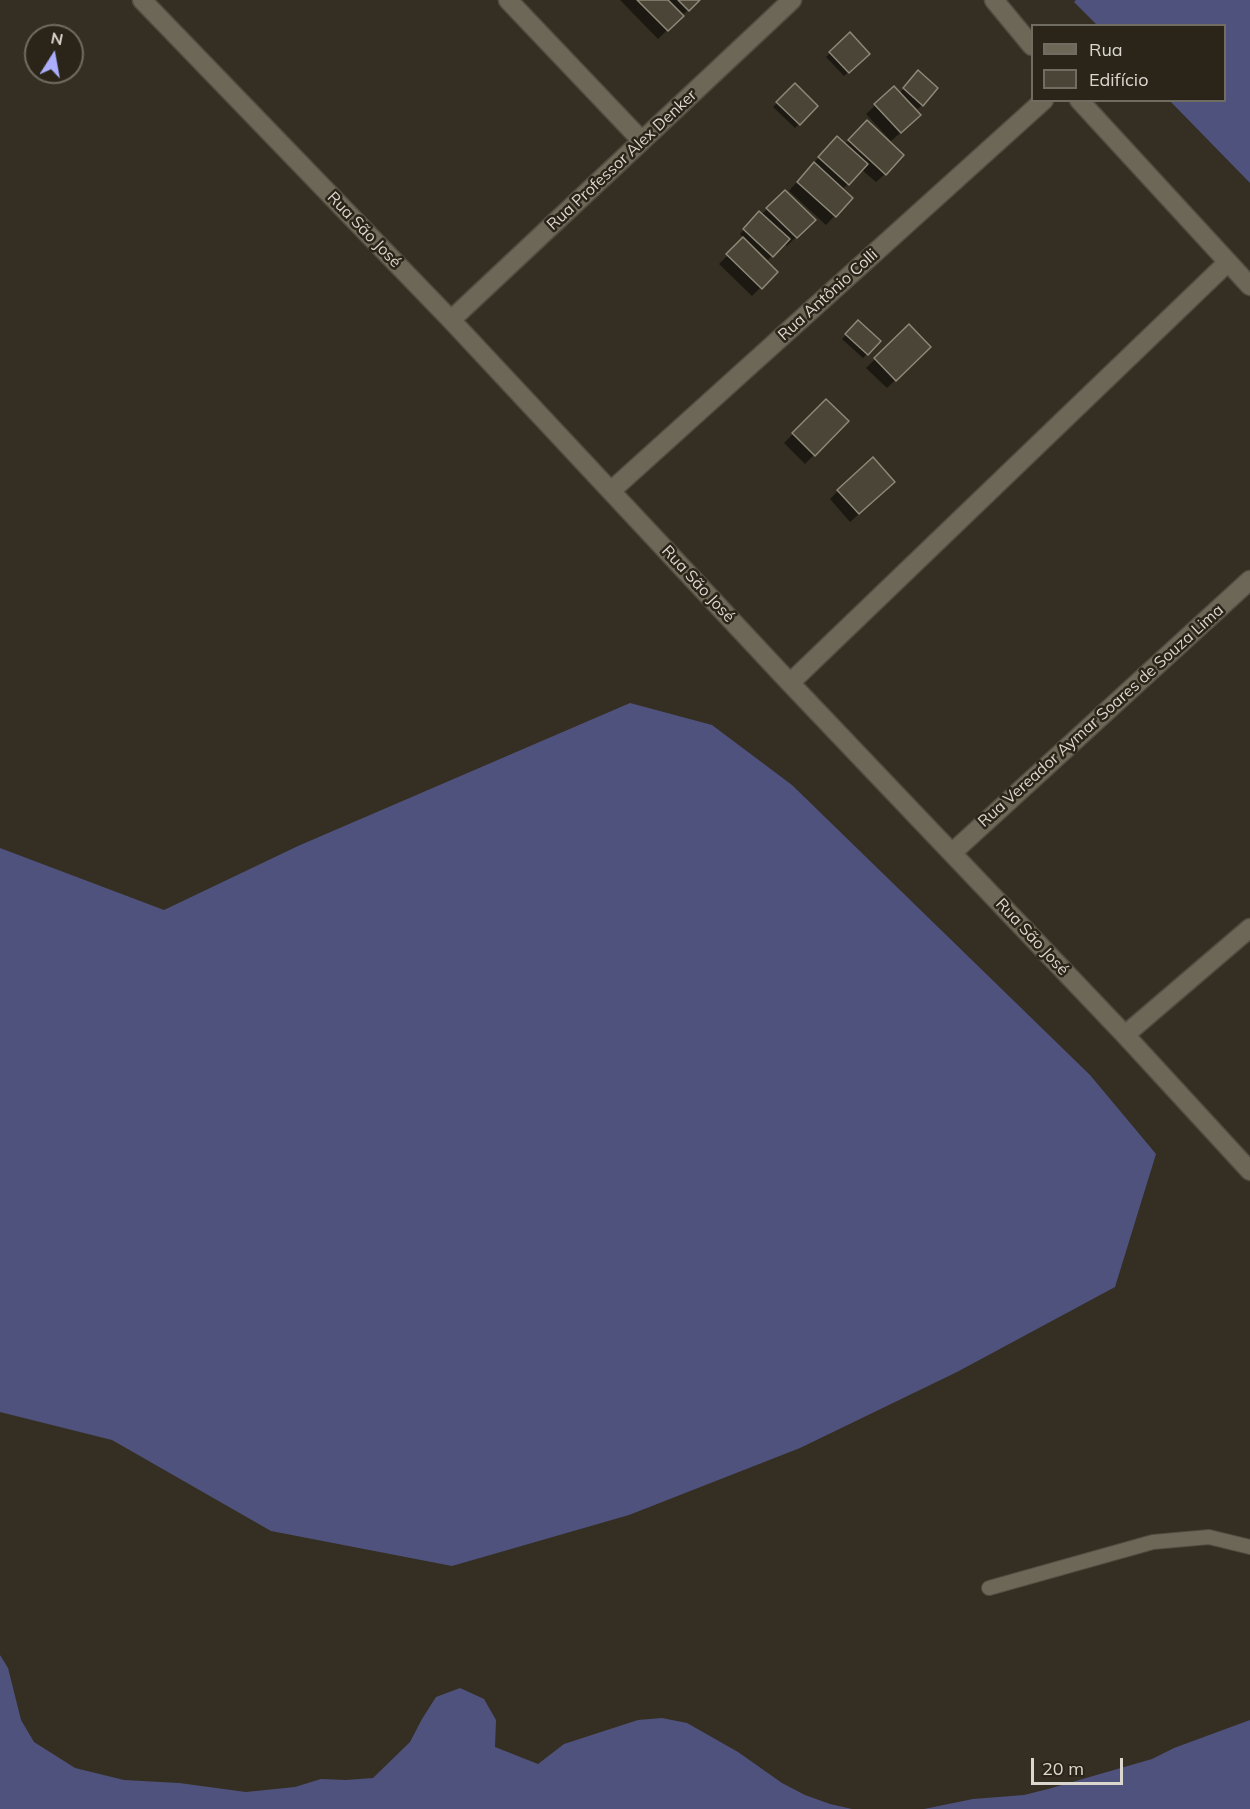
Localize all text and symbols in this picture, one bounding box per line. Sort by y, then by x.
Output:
north arrow [24,24,84,84]
legend [1031,24,1226,102]
text: N [49,27,65,49]
text: Rua [1089,38,1123,61]
text: Edifício [1089,68,1148,91]
street label: Rua Professor Alex Denker [543,86,701,234]
street label: Rua São José [323,188,405,272]
street label: Rua Antônio Colli [774,245,882,345]
street label: Rua São José [658,542,738,626]
street label: Rua Vereador Aymar Soares de Souza Lima [974,601,1228,831]
street label: Rua São José [992,895,1072,979]
scale bar [1034,1746,1126,1784]
text: 20 m [1042,1757,1084,1780]

